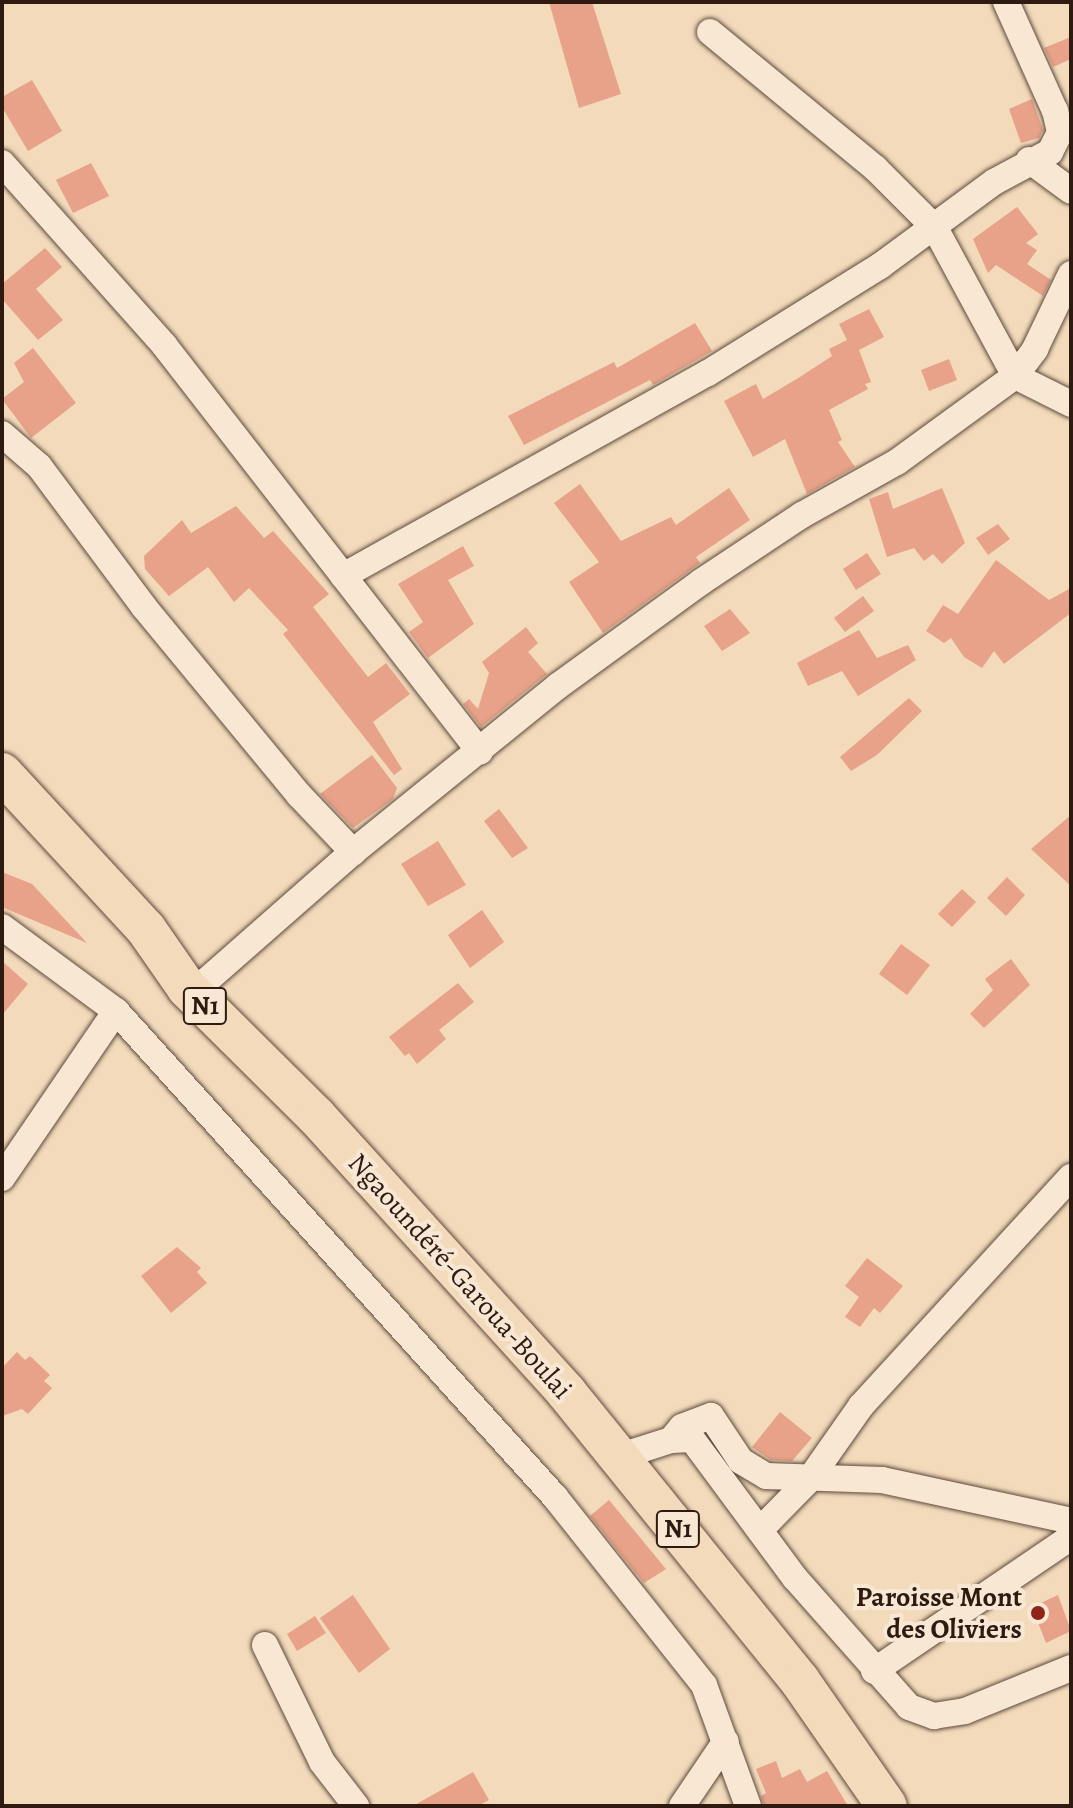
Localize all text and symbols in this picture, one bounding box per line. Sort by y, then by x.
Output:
road number: N1 [181,984,229,1028]
street label: Ngaoundéré-Garoua-Boulai [341,1146,579,1406]
road number: N1 [654,1507,702,1551]
place label: Paroisse Mont des Oliviers [856,1580,1022,1646]
marker: Paroisse Mont des Oliviers [1029,1604,1047,1622]

